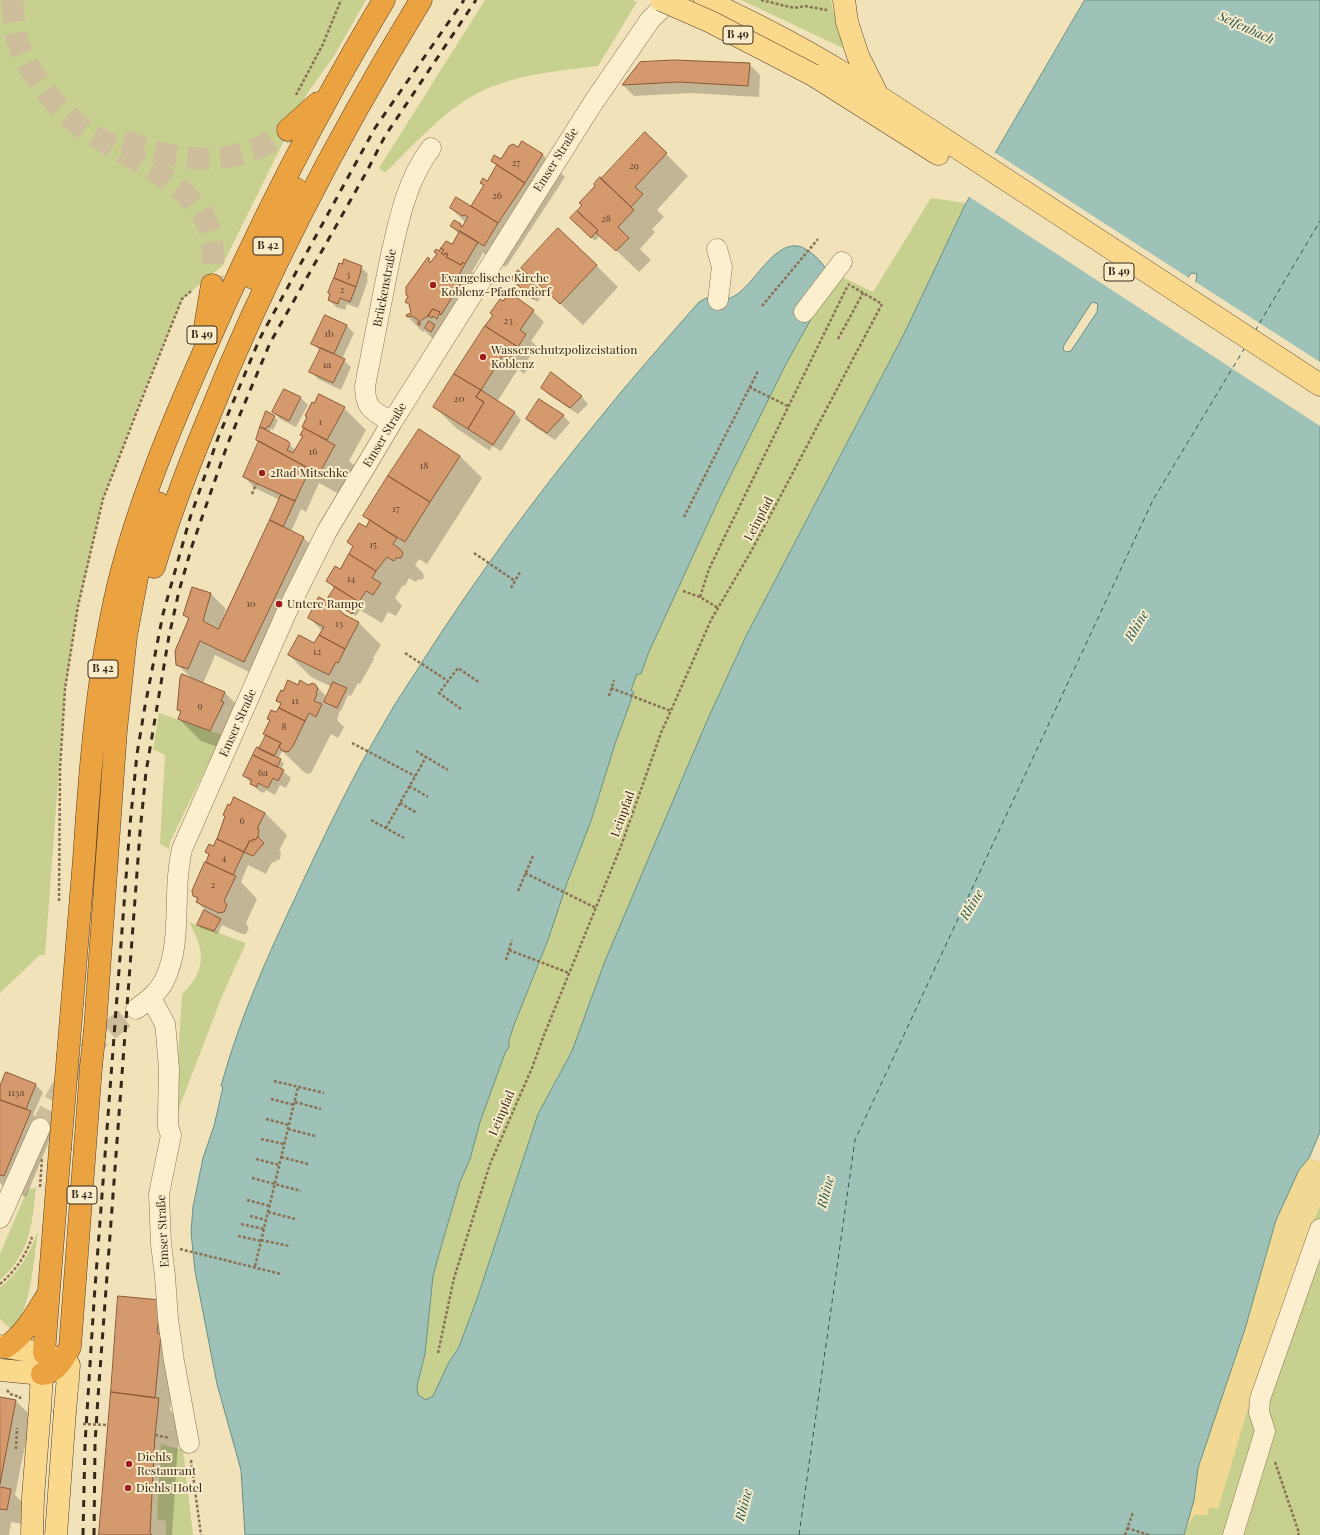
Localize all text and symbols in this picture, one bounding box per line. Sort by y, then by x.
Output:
water label: Seifenbach [1216,8,1276,48]
road number: B 49 [723,26,753,44]
street label: Emser Straße [531,125,581,195]
house number: 27 [512,157,520,169]
house number: 29 [629,160,639,172]
house number: 26 [492,190,502,202]
house number: 28 [601,213,611,225]
road number: B 42 [253,237,283,255]
street label: Brückenstraße [370,248,400,328]
road number: B 49 [1104,263,1134,281]
house number: 3 [346,269,350,281]
place label: Evangelische Kirche Koblenz-Pfaffendorf [441,271,551,299]
marker: Evangelische Kirche Koblenz-Pfaffendorf [428,280,438,290]
house number: 2 [340,284,344,296]
house number: 23 [503,315,513,327]
road number: B 49 [187,326,217,344]
house number: 1b [324,328,334,340]
place label: Wasserschutzpolizeistation Koblenz [491,343,637,371]
marker: Wasserschutzpolizeistation Koblenz [478,352,488,362]
house number: 1a [323,359,331,371]
house number: 20 [454,393,464,405]
street label: Emser Straße [360,400,410,470]
house number: 1 [318,416,322,428]
house number: 16 [309,446,317,458]
house number: 18 [420,460,428,472]
place label: 2Rad Mitschke [270,466,348,480]
marker: 2Rad Mitschke [257,468,267,478]
street label: Leinpfad [741,495,777,543]
house number: 17 [392,503,400,515]
house number: 15 [369,539,377,551]
house number: 14 [347,573,355,585]
place label: Untere Rampe [287,597,364,611]
house number: 10 [246,598,256,610]
marker: Untere Rampe [274,599,284,609]
water label: Rhine [1122,608,1152,644]
house number: 13 [335,618,343,630]
house number: 12 [313,646,321,658]
road number: B 42 [88,660,118,678]
street label: Emser Straße [217,687,259,759]
house number: 11 [291,695,299,707]
house number: 9 [197,700,203,712]
house number: 8 [281,721,287,733]
house number: 6a [258,767,268,779]
street label: Leinpfad [608,789,638,839]
house number: 6 [239,815,245,827]
house number: 4 [222,852,226,864]
house number: 2 [211,879,215,891]
water label: Rhine [957,887,987,923]
house number: 113a [8,1087,24,1099]
street label: Leinpfad [486,1088,518,1138]
water label: Rhine [814,1174,838,1210]
road number: B 42 [67,1186,97,1204]
street label: Emser Straße [154,1194,172,1268]
place label: Diehls Restaurant [137,1450,196,1478]
marker: Diehls Restaurant [124,1459,134,1469]
place label: Diehls Hotel [136,1481,202,1495]
marker: Diehls Hotel [123,1483,133,1493]
water label: Rhine [732,1487,756,1523]

